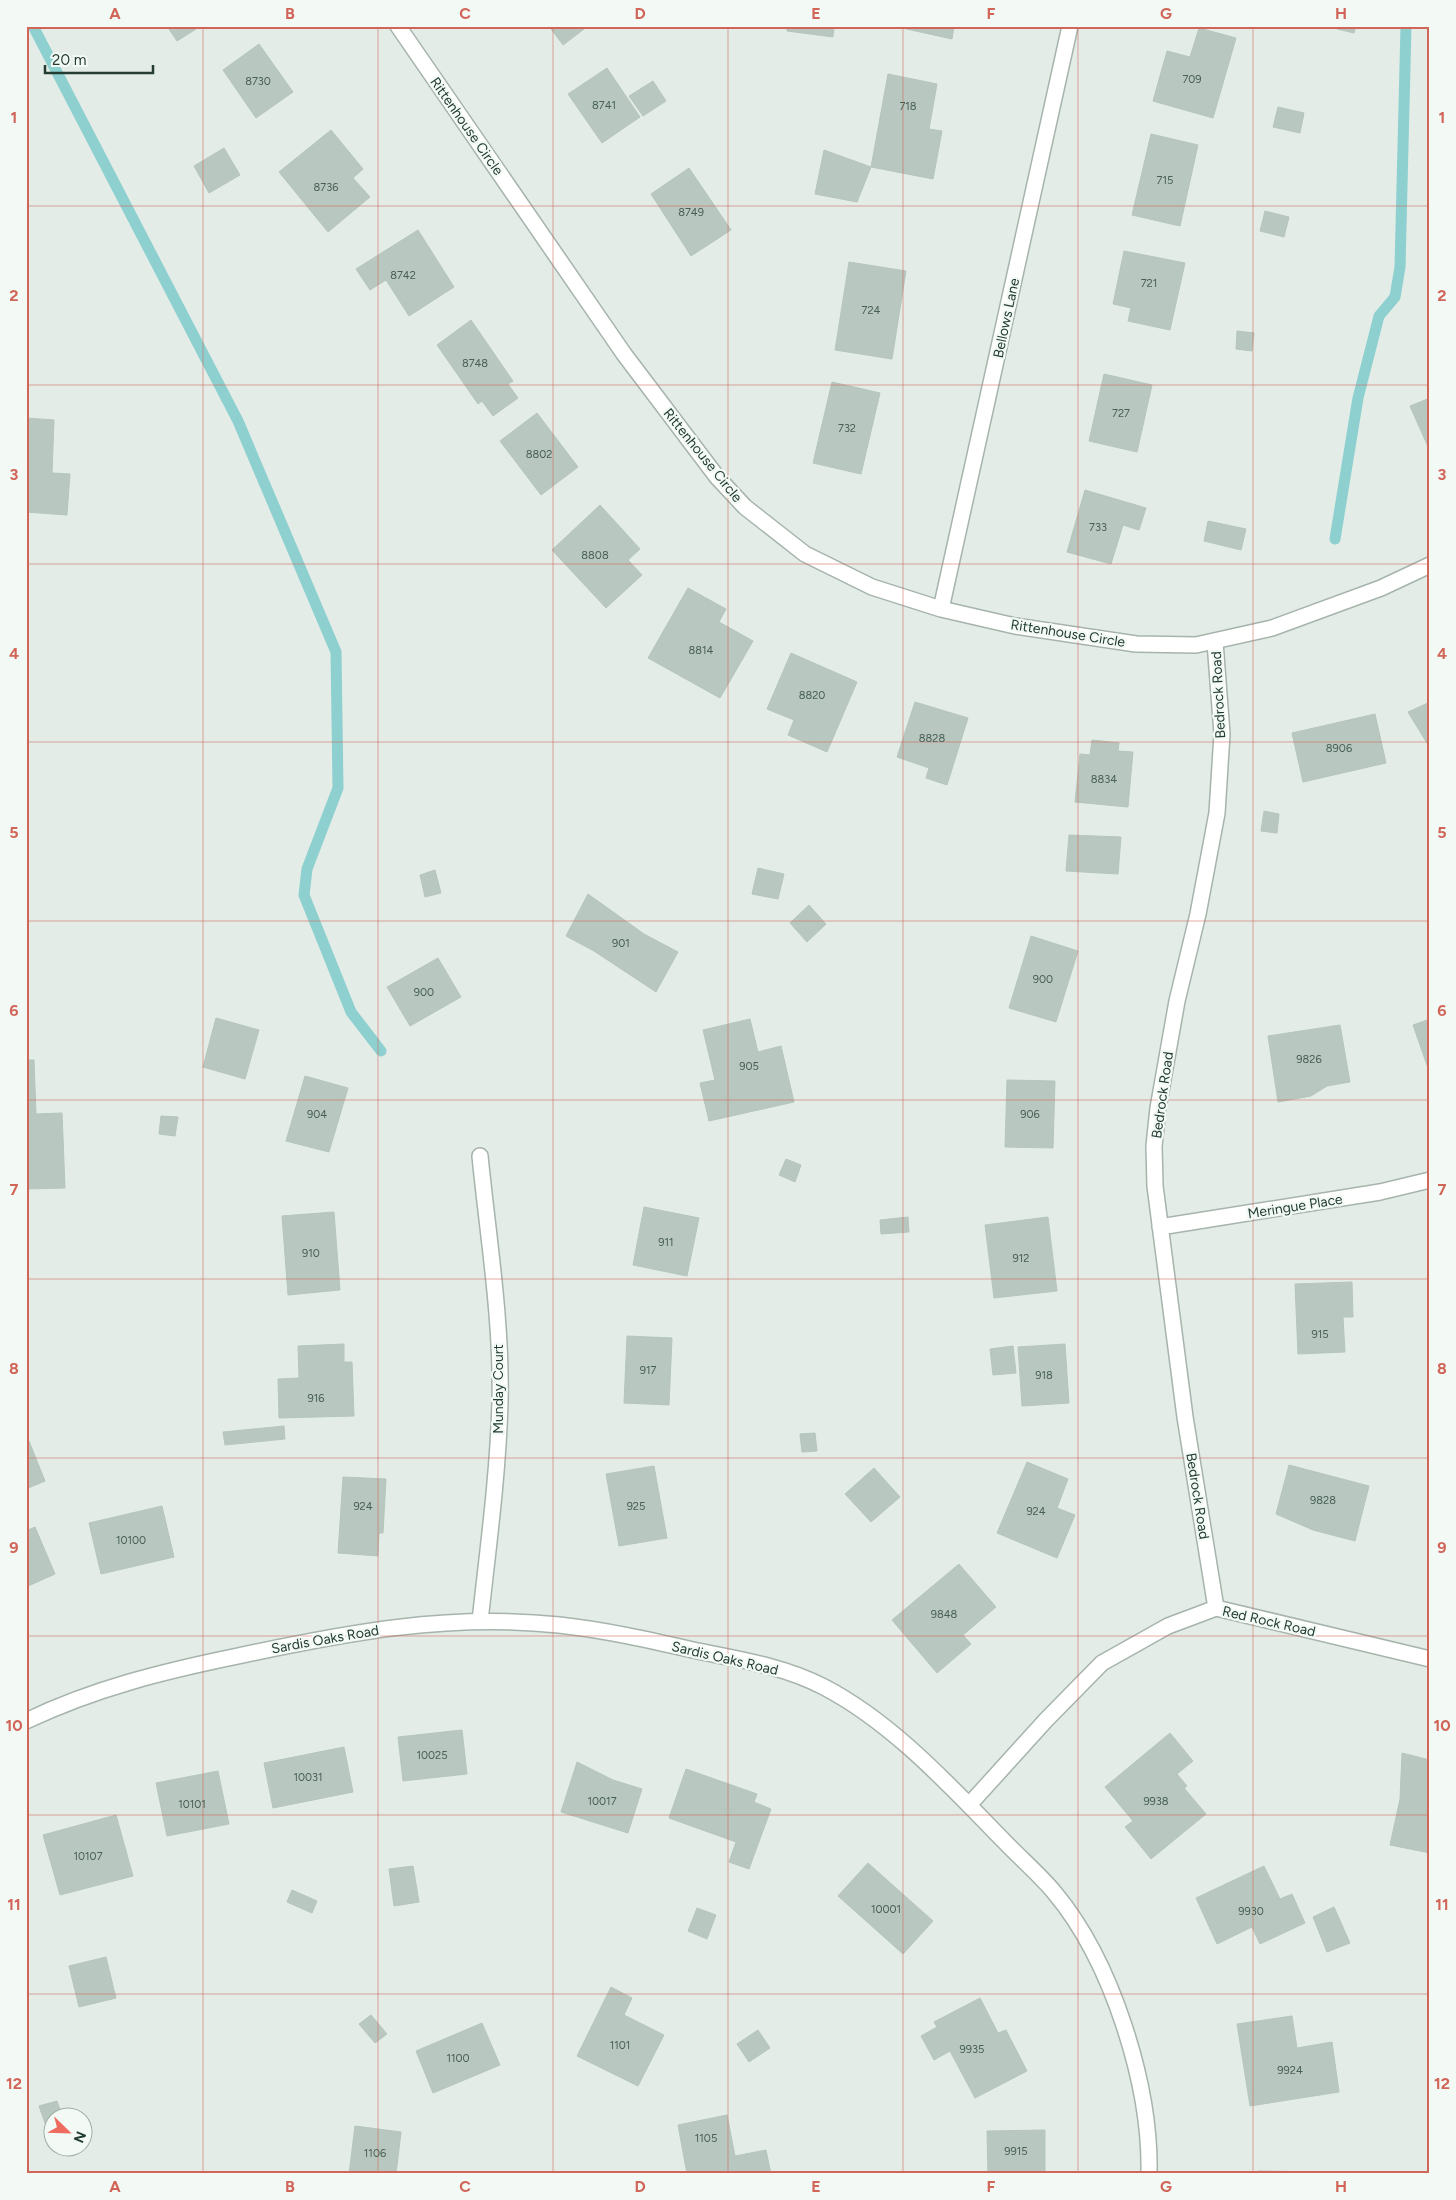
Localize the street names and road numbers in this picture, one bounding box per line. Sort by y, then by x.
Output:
street label: Rittenhouse Circle [426,74,507,179]
street label: Bellows Lane [990,276,1023,360]
street label: Rittenhouse Circle [660,405,746,506]
street label: Rittenhouse Circle [1009,616,1127,651]
street label: Bedrock Road [1208,651,1229,739]
street label: Bedrock Road [1148,1051,1177,1139]
street label: Meringue Place [1246,1191,1344,1222]
street label: Munday Court [490,1344,507,1434]
street label: Bedrock Road [1182,1452,1213,1541]
street label: Red Rock Road [1221,1603,1317,1640]
street label: Sardis Oaks Road [270,1622,380,1657]
street label: Sardis Oaks Road [670,1638,780,1679]

